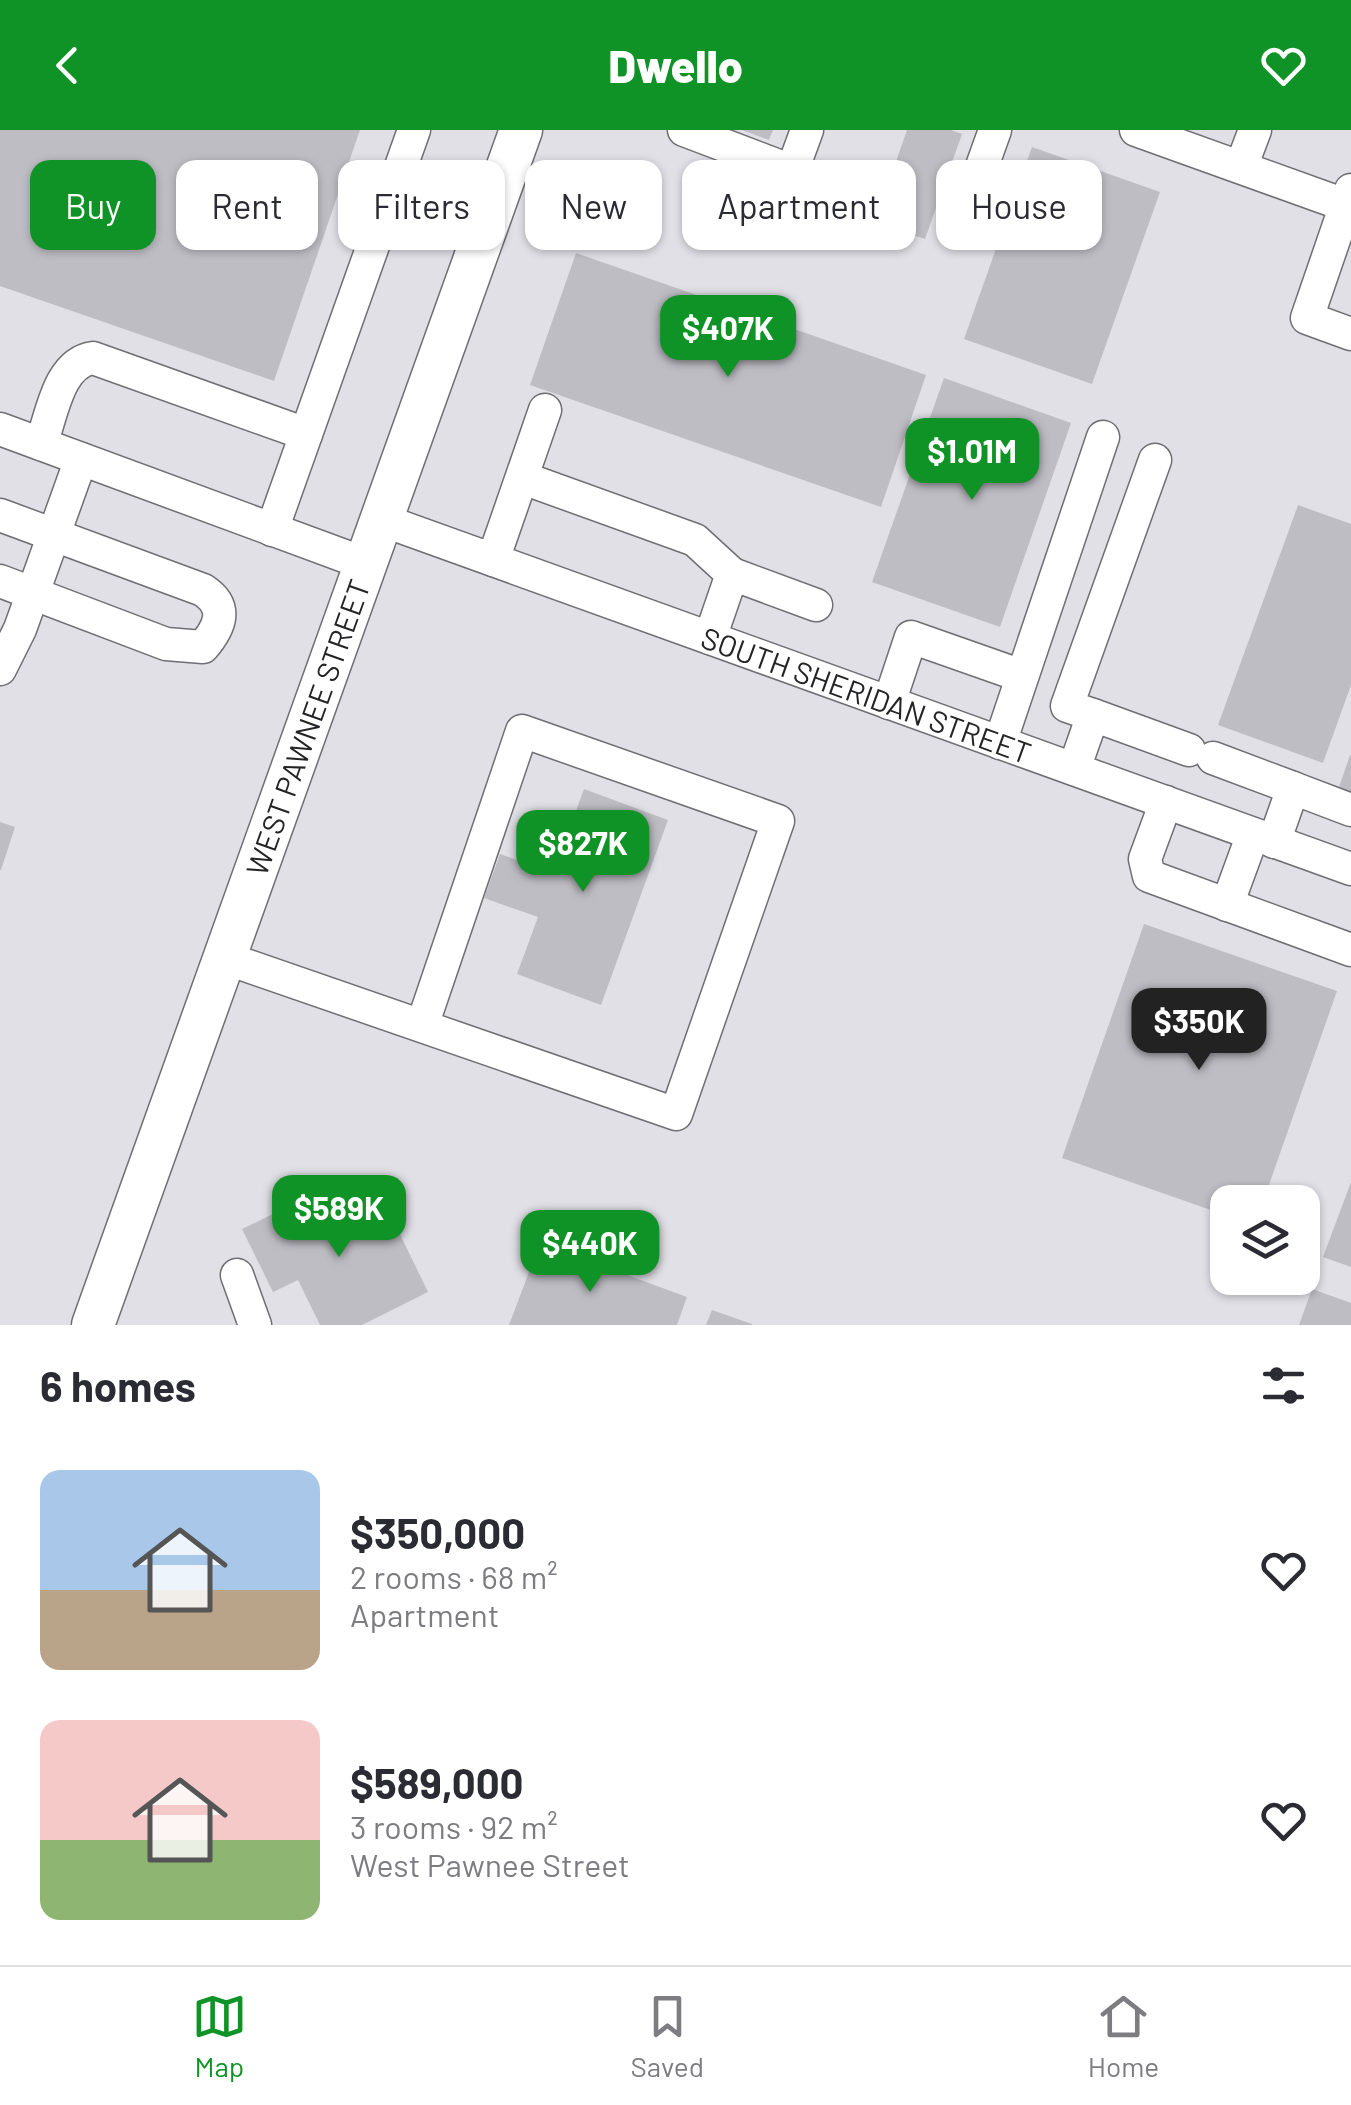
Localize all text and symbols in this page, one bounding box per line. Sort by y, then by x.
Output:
icon: back [40,38,95,93]
text: Dwello [608,38,743,92]
icon: heart [1256,38,1311,93]
chip: Buy [30,160,156,250]
chip: Rent [176,160,318,250]
chip: Filters [338,160,505,250]
chip: New [525,160,662,250]
chip: Apartment [682,160,916,250]
chip: House [936,160,1102,250]
pin: $407K [658,295,798,380]
text: $407K [682,308,774,346]
pin: $1.01M [891,418,1053,503]
text: $1.01M [927,431,1017,469]
street label: WEST PAWNEE STREET [238,574,377,880]
street label: SOUTH SHERIDAN STREET [697,619,1036,770]
pin: $827K [513,810,653,895]
text: $827K [538,823,628,861]
pin: $350K [1129,988,1269,1073]
text: $350K [1153,1001,1245,1039]
pin: $589K [269,1175,409,1260]
map controls [1210,1185,1320,1295]
button: layers [1210,1185,1320,1295]
text: $589K [294,1188,384,1226]
pin: $440K [520,1210,660,1295]
text: $440K [542,1223,638,1261]
icon: filters [1256,1358,1311,1413]
text: 6 homes [40,1360,196,1410]
text: $350,000 [350,1507,525,1557]
icon: home [120,1510,240,1630]
icon: heart [1256,1543,1311,1598]
text: 2 rooms · 68 m² [350,1557,558,1595]
text: Apartment [350,1595,499,1633]
text: $589,000 [350,1757,524,1807]
icon: home [120,1760,240,1880]
icon: heart [1256,1793,1311,1848]
text: 3 rooms · 92 m² [350,1807,558,1845]
text: West Pawnee Street [350,1845,630,1883]
tab: Map [192,1989,247,2083]
tab: Saved [631,1989,704,2083]
tab: Home [1088,1989,1159,2083]

